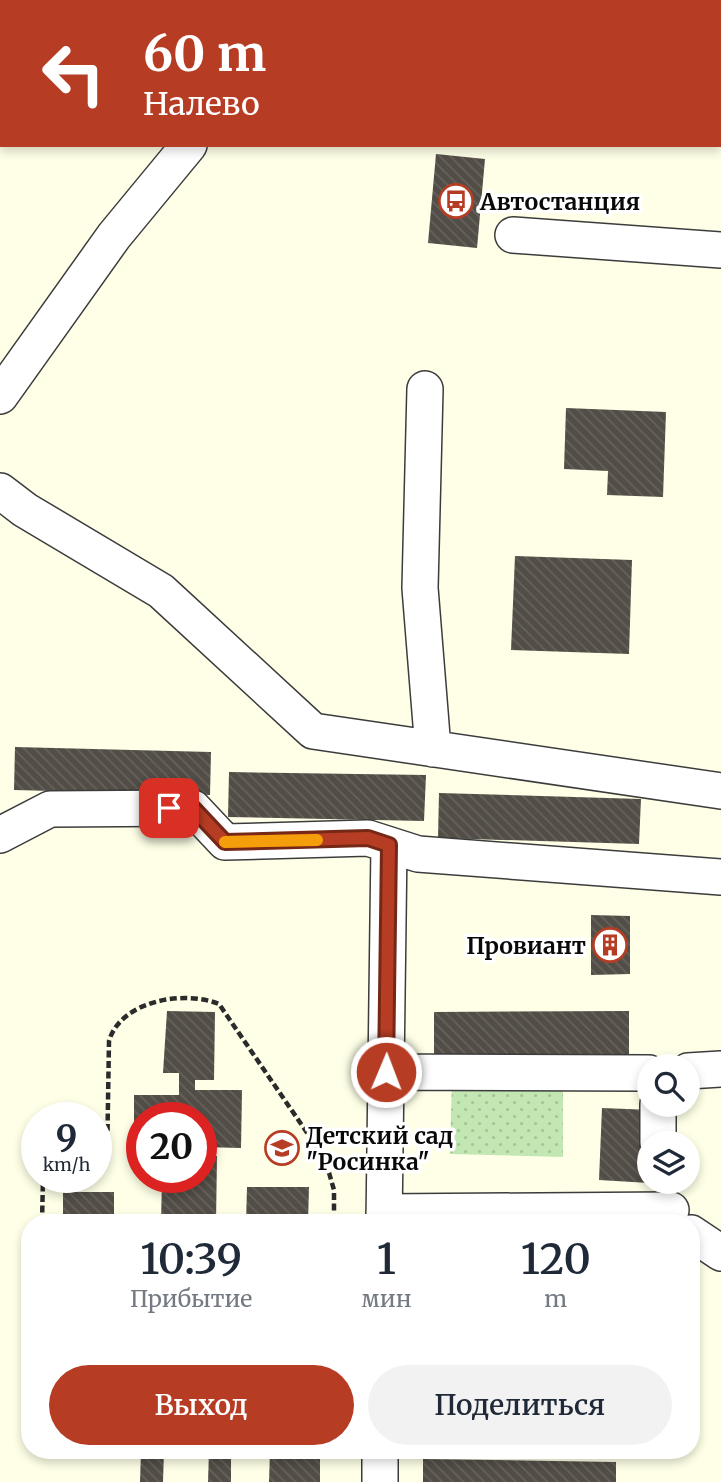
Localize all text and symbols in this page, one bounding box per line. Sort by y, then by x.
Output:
text: 60 m [143,23,266,84]
icon: left [28,28,119,119]
text: Налево [143,84,260,124]
bus stop icon: Автостанция [437,182,475,220]
place label: Автостанция [479,187,640,216]
pin [139,778,199,838]
icon: arrive [150,789,188,827]
building icon: Провиант [591,926,629,964]
place label: Провиант [466,931,586,960]
position arrow [349,1035,423,1109]
map controls [637,1054,700,1194]
button: search [637,1054,700,1117]
speed limit sign: 20 [126,1102,217,1193]
text: 9 [56,1116,77,1160]
place label: Детский сад "Росинка" [306,1121,454,1176]
school or university icon: Детский сад "Росинка" [263,1129,301,1167]
button: layers [637,1131,700,1194]
text: km/h [43,1153,90,1176]
text: 10:39 [140,1233,242,1285]
text: 1 [377,1233,396,1285]
text: 120 [521,1233,591,1285]
text: Прибытие [130,1284,252,1313]
text: мин [361,1284,412,1313]
text: m [544,1284,567,1313]
button: Выход [49,1365,354,1445]
button: Поделиться [368,1365,672,1445]

